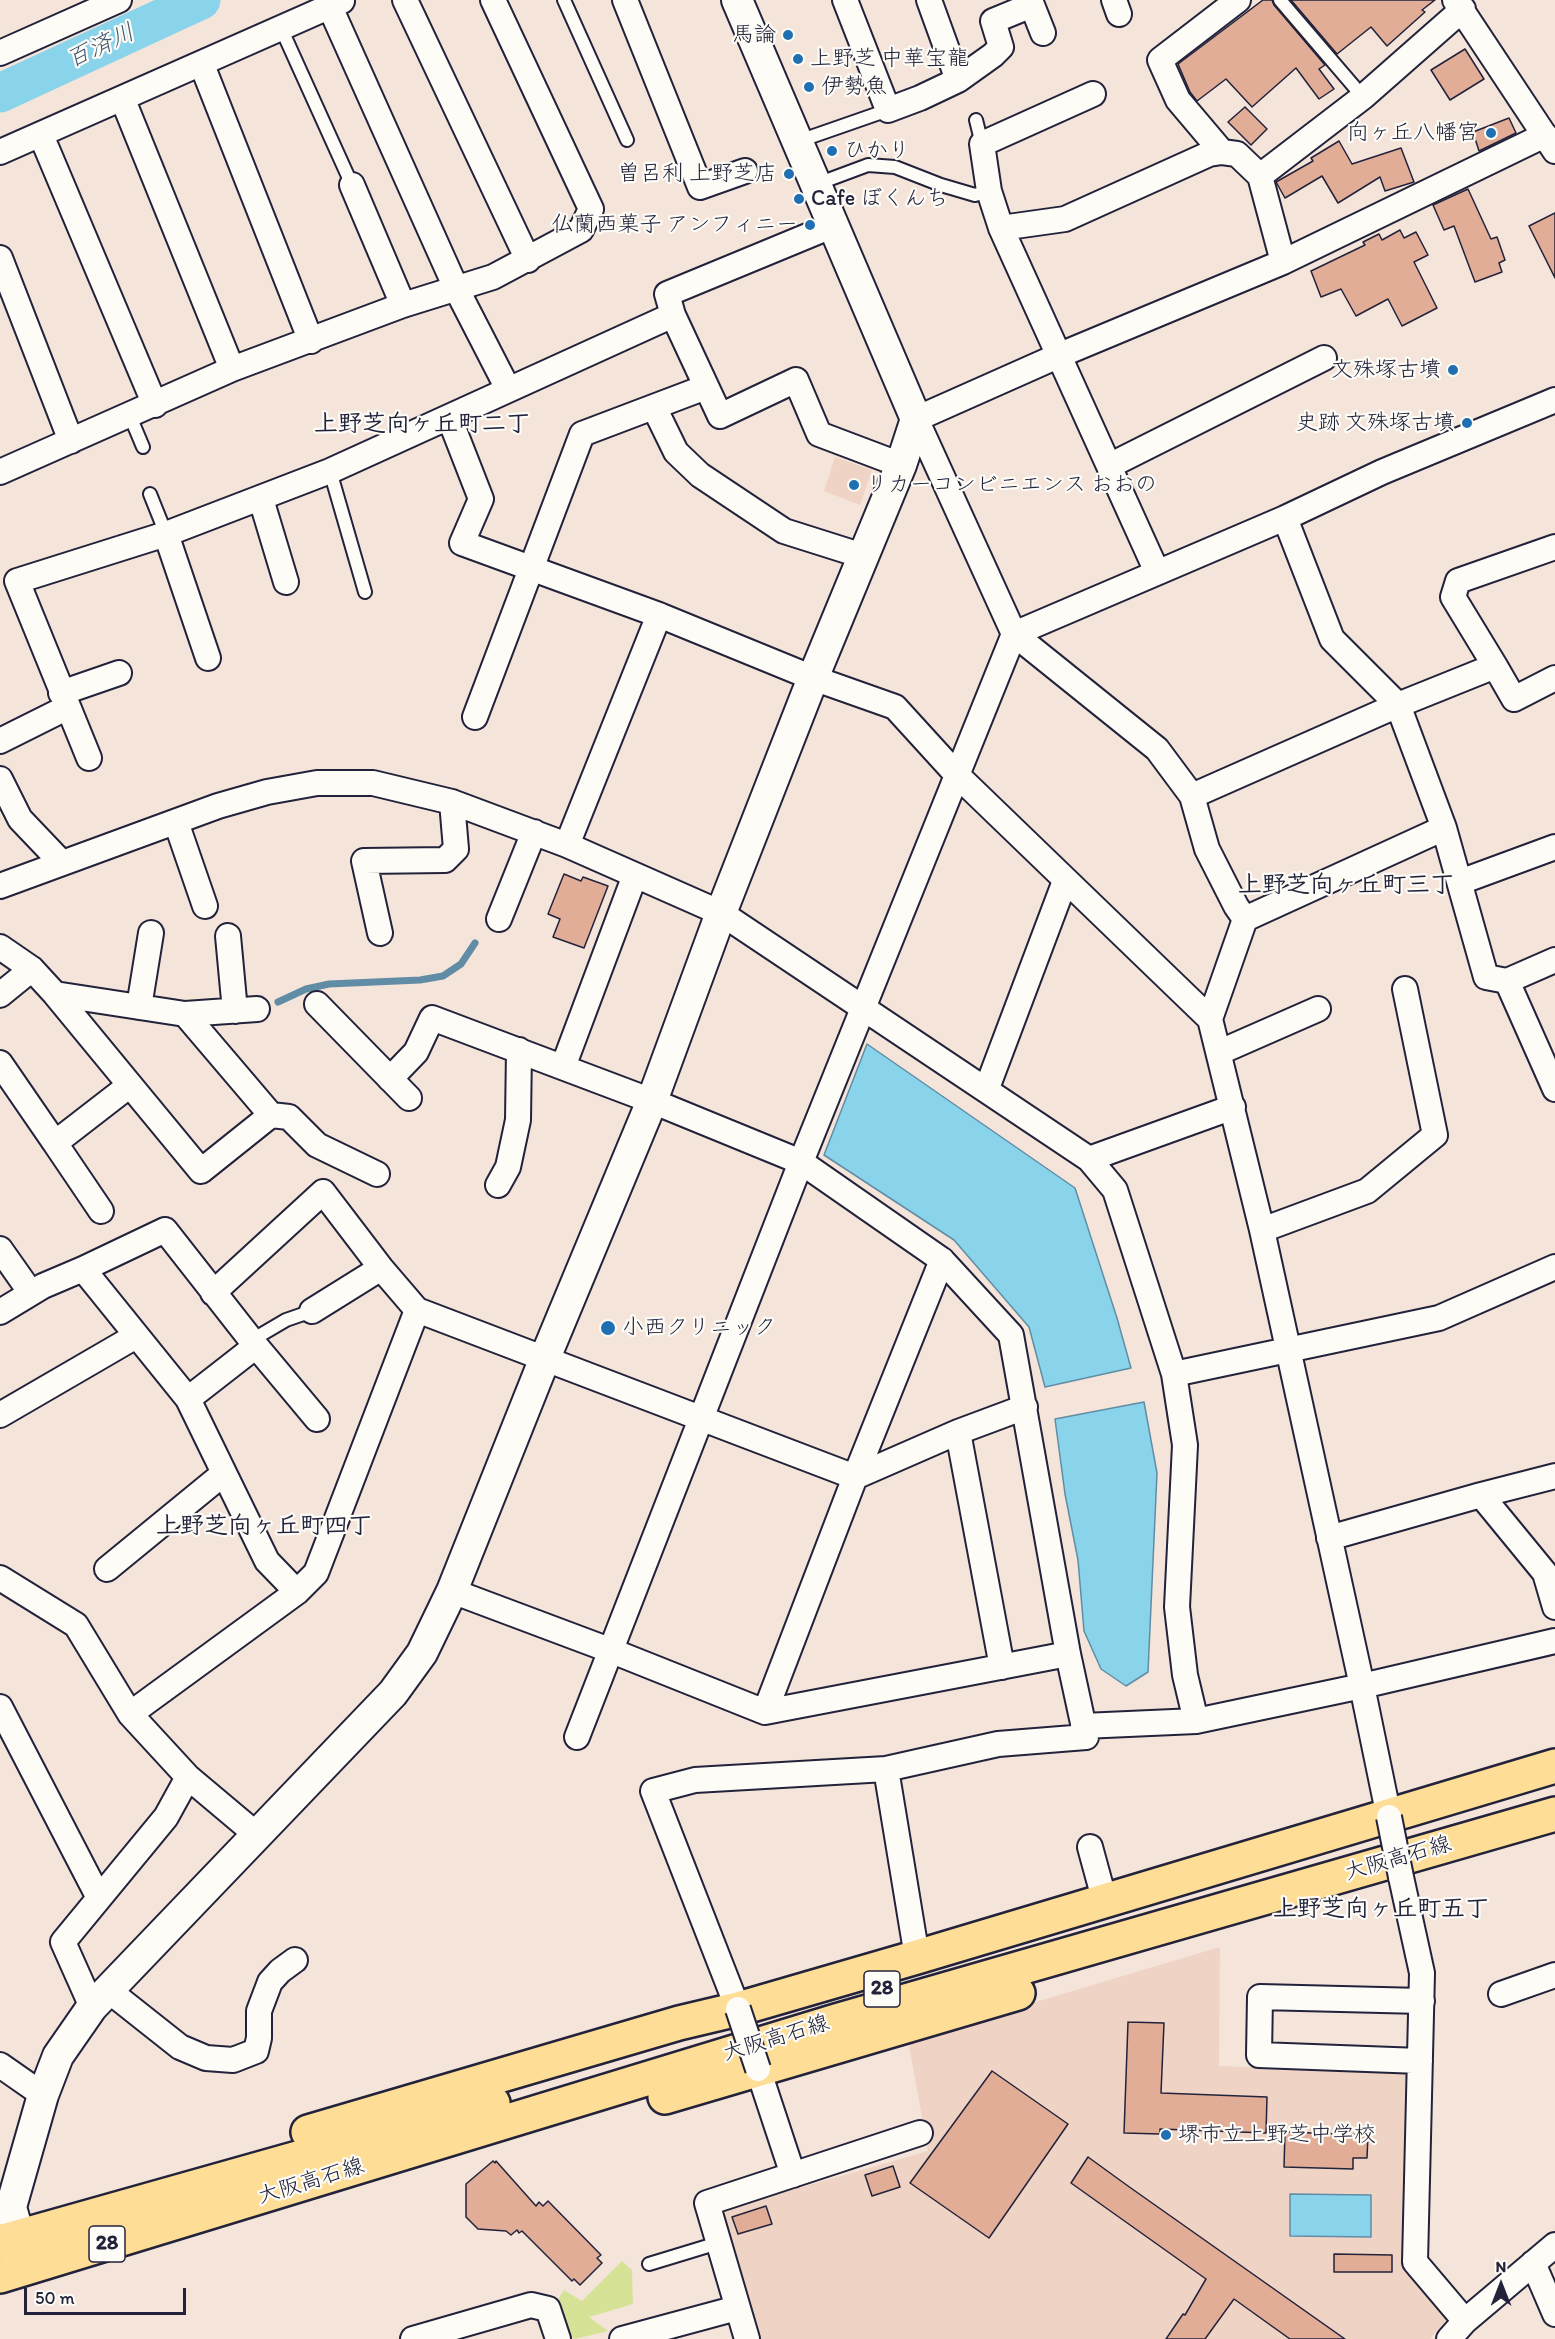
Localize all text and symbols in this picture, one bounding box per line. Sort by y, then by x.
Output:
water label: 百済川 [62,19,140,75]
place label: 馬論 [732,22,776,48]
marker: 馬論 [781,28,795,42]
place label: 上野芝 中華宝龍 [810,46,969,72]
marker: 上野芝 中華宝龍 [791,52,805,66]
place label: 伊勢魚 [821,74,887,100]
marker: 伊勢魚 [802,80,816,94]
place label: 向ヶ丘八幡宮 [1347,120,1479,146]
marker: 向ヶ丘八幡宮 [1484,126,1498,140]
place label: ひかり [844,138,910,164]
marker: ひかり [825,144,839,158]
place label: 曽呂利 上野芝店 [618,161,777,187]
marker: 曽呂利 上野芝店 [782,167,796,181]
place label: Cafe ぼくんち [811,186,948,212]
marker: Cafe ぼくんち [792,192,806,206]
place label: 仏蘭西菓子 アンフィニー [551,212,798,238]
marker: 仏蘭西菓子 アンフィニー [803,218,817,232]
place label: 文殊塚古墳 [1331,357,1441,383]
marker: 文殊塚古墳 [1446,363,1460,377]
place label: 史跡 文殊塚古墳 [1296,410,1455,436]
district label: 上野芝向ヶ丘町二丁 [314,411,530,439]
marker: 史跡 文殊塚古墳 [1460,416,1474,430]
place label: リカーコンビニエンス おおの [866,472,1157,498]
marker: リカーコンビニエンス おおの [847,478,861,492]
district label: 上野芝向ヶ丘町三丁 [1238,872,1454,900]
place label: 小西クリニック [622,1315,776,1341]
marker: 小西クリニック [599,1319,617,1337]
district label: 上野芝向ヶ丘町四丁 [156,1513,372,1541]
street label: 大阪高石線 [1341,1831,1455,1887]
district label: 上野芝向ヶ丘町五丁 [1273,1896,1489,1924]
road number: 28 [864,1971,900,2007]
street label: 大阪高石線 [720,2010,832,2068]
place label: 堺市立上野芝中学校 [1178,2122,1376,2148]
marker: 堺市立上野芝中学校 [1159,2128,1173,2142]
street label: 大阪高石線 [255,2153,367,2211]
road number: 28 [89,2226,125,2262]
north arrow [1471,2255,1531,2315]
text: N [1496,2257,1506,2276]
scale bar [27,2276,189,2314]
text: 50 m [35,2287,75,2309]

